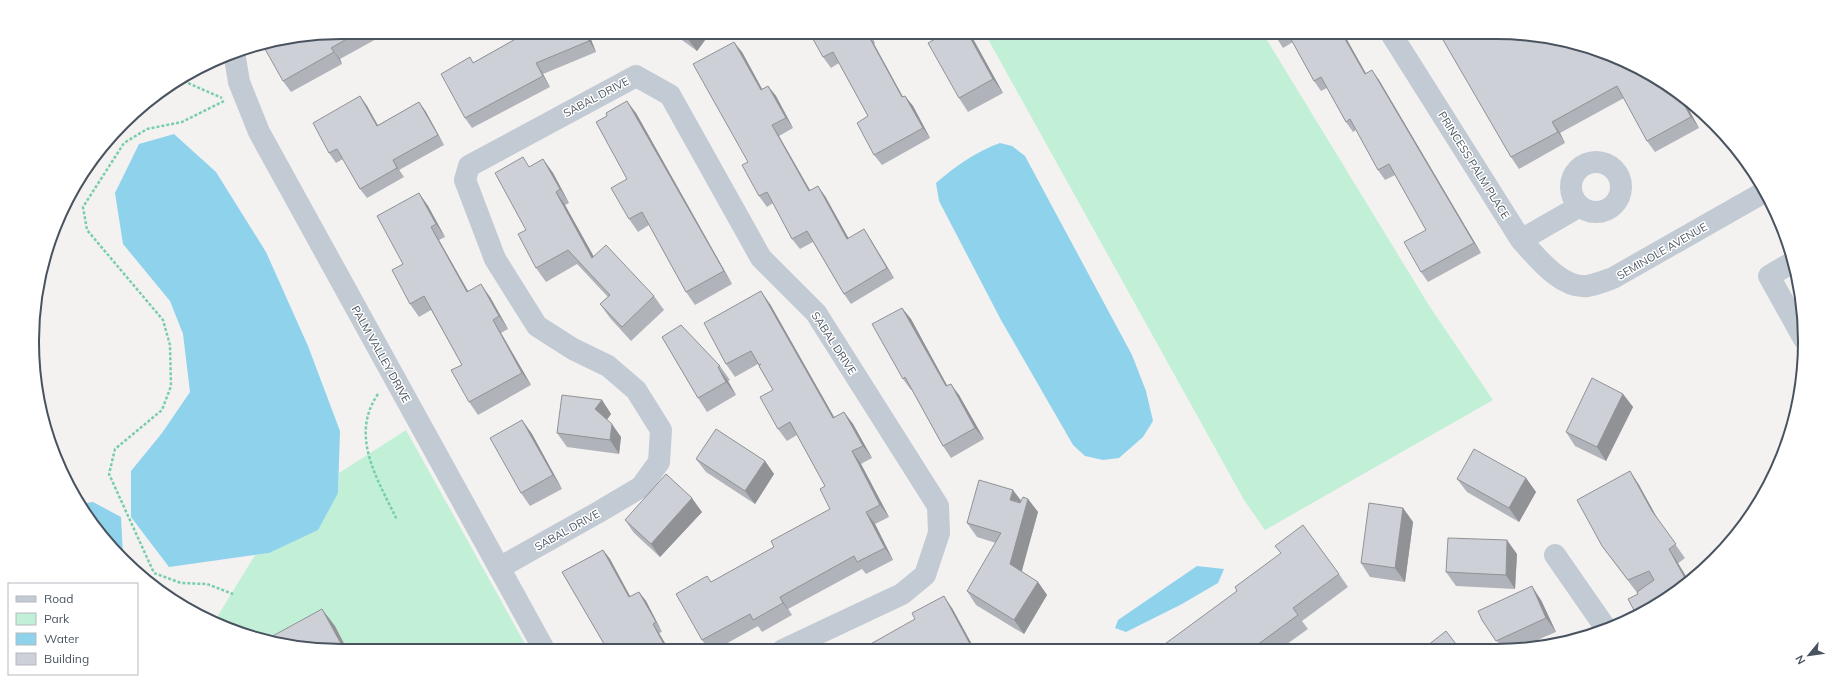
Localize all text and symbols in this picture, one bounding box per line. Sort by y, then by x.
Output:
street label: SABAL DRIVE [561,74,631,120]
street label: PRINCESS PALM PLACE [1435,109,1513,221]
street label: SEMINOLE AVENUE [1614,219,1710,283]
street label: PALM VALLEY DRIVE [349,303,413,405]
street label: SABAL DRIVE [808,309,860,377]
street label: SABAL DRIVE [532,506,602,554]
legend [8,583,138,675]
text: Road [44,591,73,606]
text: Park [44,611,70,626]
text: Water [44,631,80,646]
north arrow [1789,635,1829,675]
text: Building [44,651,89,666]
text: N [1792,653,1808,667]

